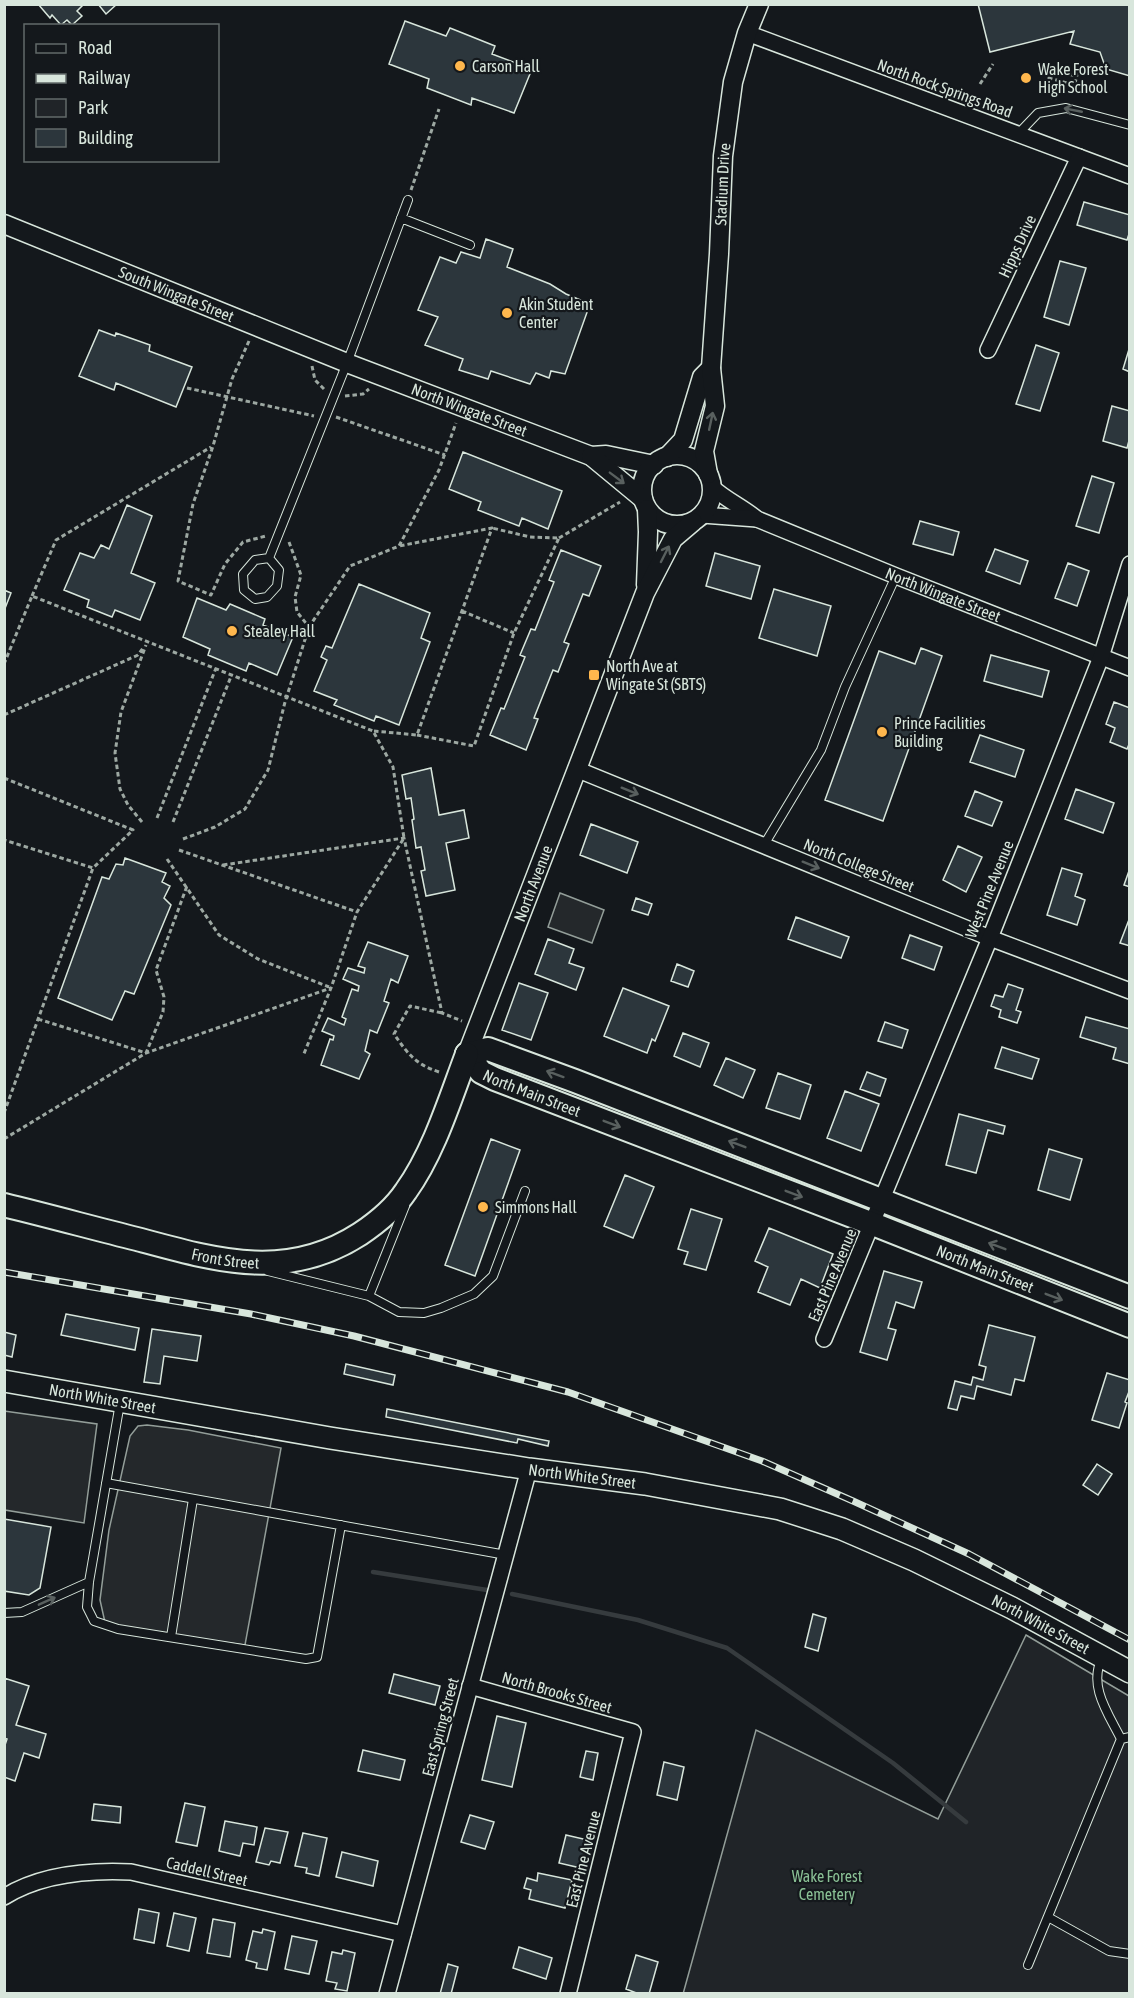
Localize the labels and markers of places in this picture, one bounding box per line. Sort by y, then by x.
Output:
place label: Carson Hall [472,57,540,75]
marker: Carson Hall [453,59,467,73]
place label: Wake Forest High School [1038,60,1109,97]
marker: Wake Forest High School [1019,71,1033,85]
place label: Akin Student Center [519,295,594,331]
marker: Akin Student Center [500,306,514,320]
place label: Stealey Hall [244,622,316,641]
marker: Stealey Hall [225,624,239,638]
place label: North Ave at Wingate St (SBTS) [606,657,706,694]
marker: North Ave at Wingate St (SBTS) [587,668,601,682]
place label: Prince Facilities Building [894,714,986,751]
marker: Prince Facilities Building [875,725,889,739]
place label: Simmons Hall [495,1198,578,1216]
marker: Simmons Hall [476,1200,490,1214]

